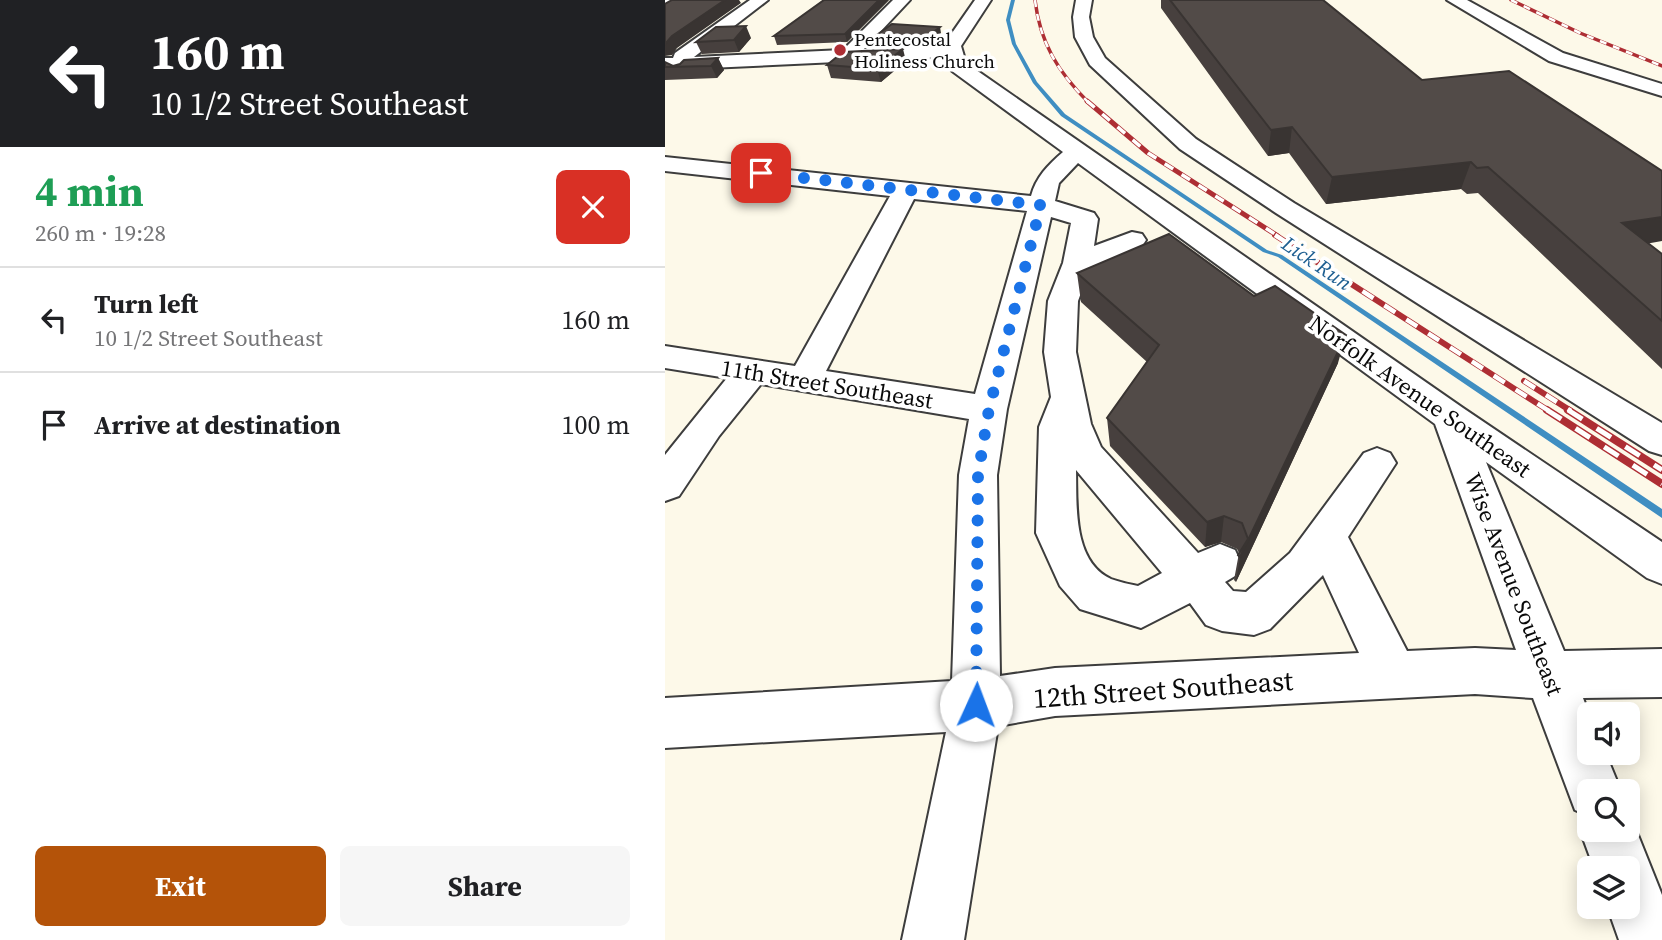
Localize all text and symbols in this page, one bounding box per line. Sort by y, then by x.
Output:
text: 160 m [150,18,285,85]
place label: Pentecostal Holiness Church [854,26,995,74]
icon: left [35,28,126,119]
marker: Pentecostal Holiness Church [832,42,848,58]
text: 10 1/2 Street Southeast [150,82,468,126]
pin [731,143,791,203]
icon: arrive [742,154,780,192]
text: 4 min [35,162,144,220]
button: close [556,170,630,244]
text: 260 m · 19:28 [35,217,166,249]
water label: Lick Run [1276,228,1358,297]
text: Turn left [94,286,198,322]
icon: left [35,301,73,339]
text: 160 m [562,302,630,338]
street label: Norfolk Avenue Southeast [1303,307,1538,485]
text: 10 1/2 Street Southeast [94,322,323,354]
street label: 11th Street Southeast [719,351,936,417]
icon: arrive [35,406,73,444]
text: Arrive at destination [94,407,341,443]
text: 100 m [562,407,630,443]
street label: Wise Avenue Southeast [1457,468,1571,700]
street label: 12th Street Southeast [1032,661,1295,717]
position arrow [939,668,1013,742]
map controls [1577,702,1640,919]
button: sound [1577,702,1640,765]
button: search [1577,779,1640,842]
button: Exit [35,846,326,926]
button: Share [340,846,630,926]
button: layers [1577,856,1640,919]

